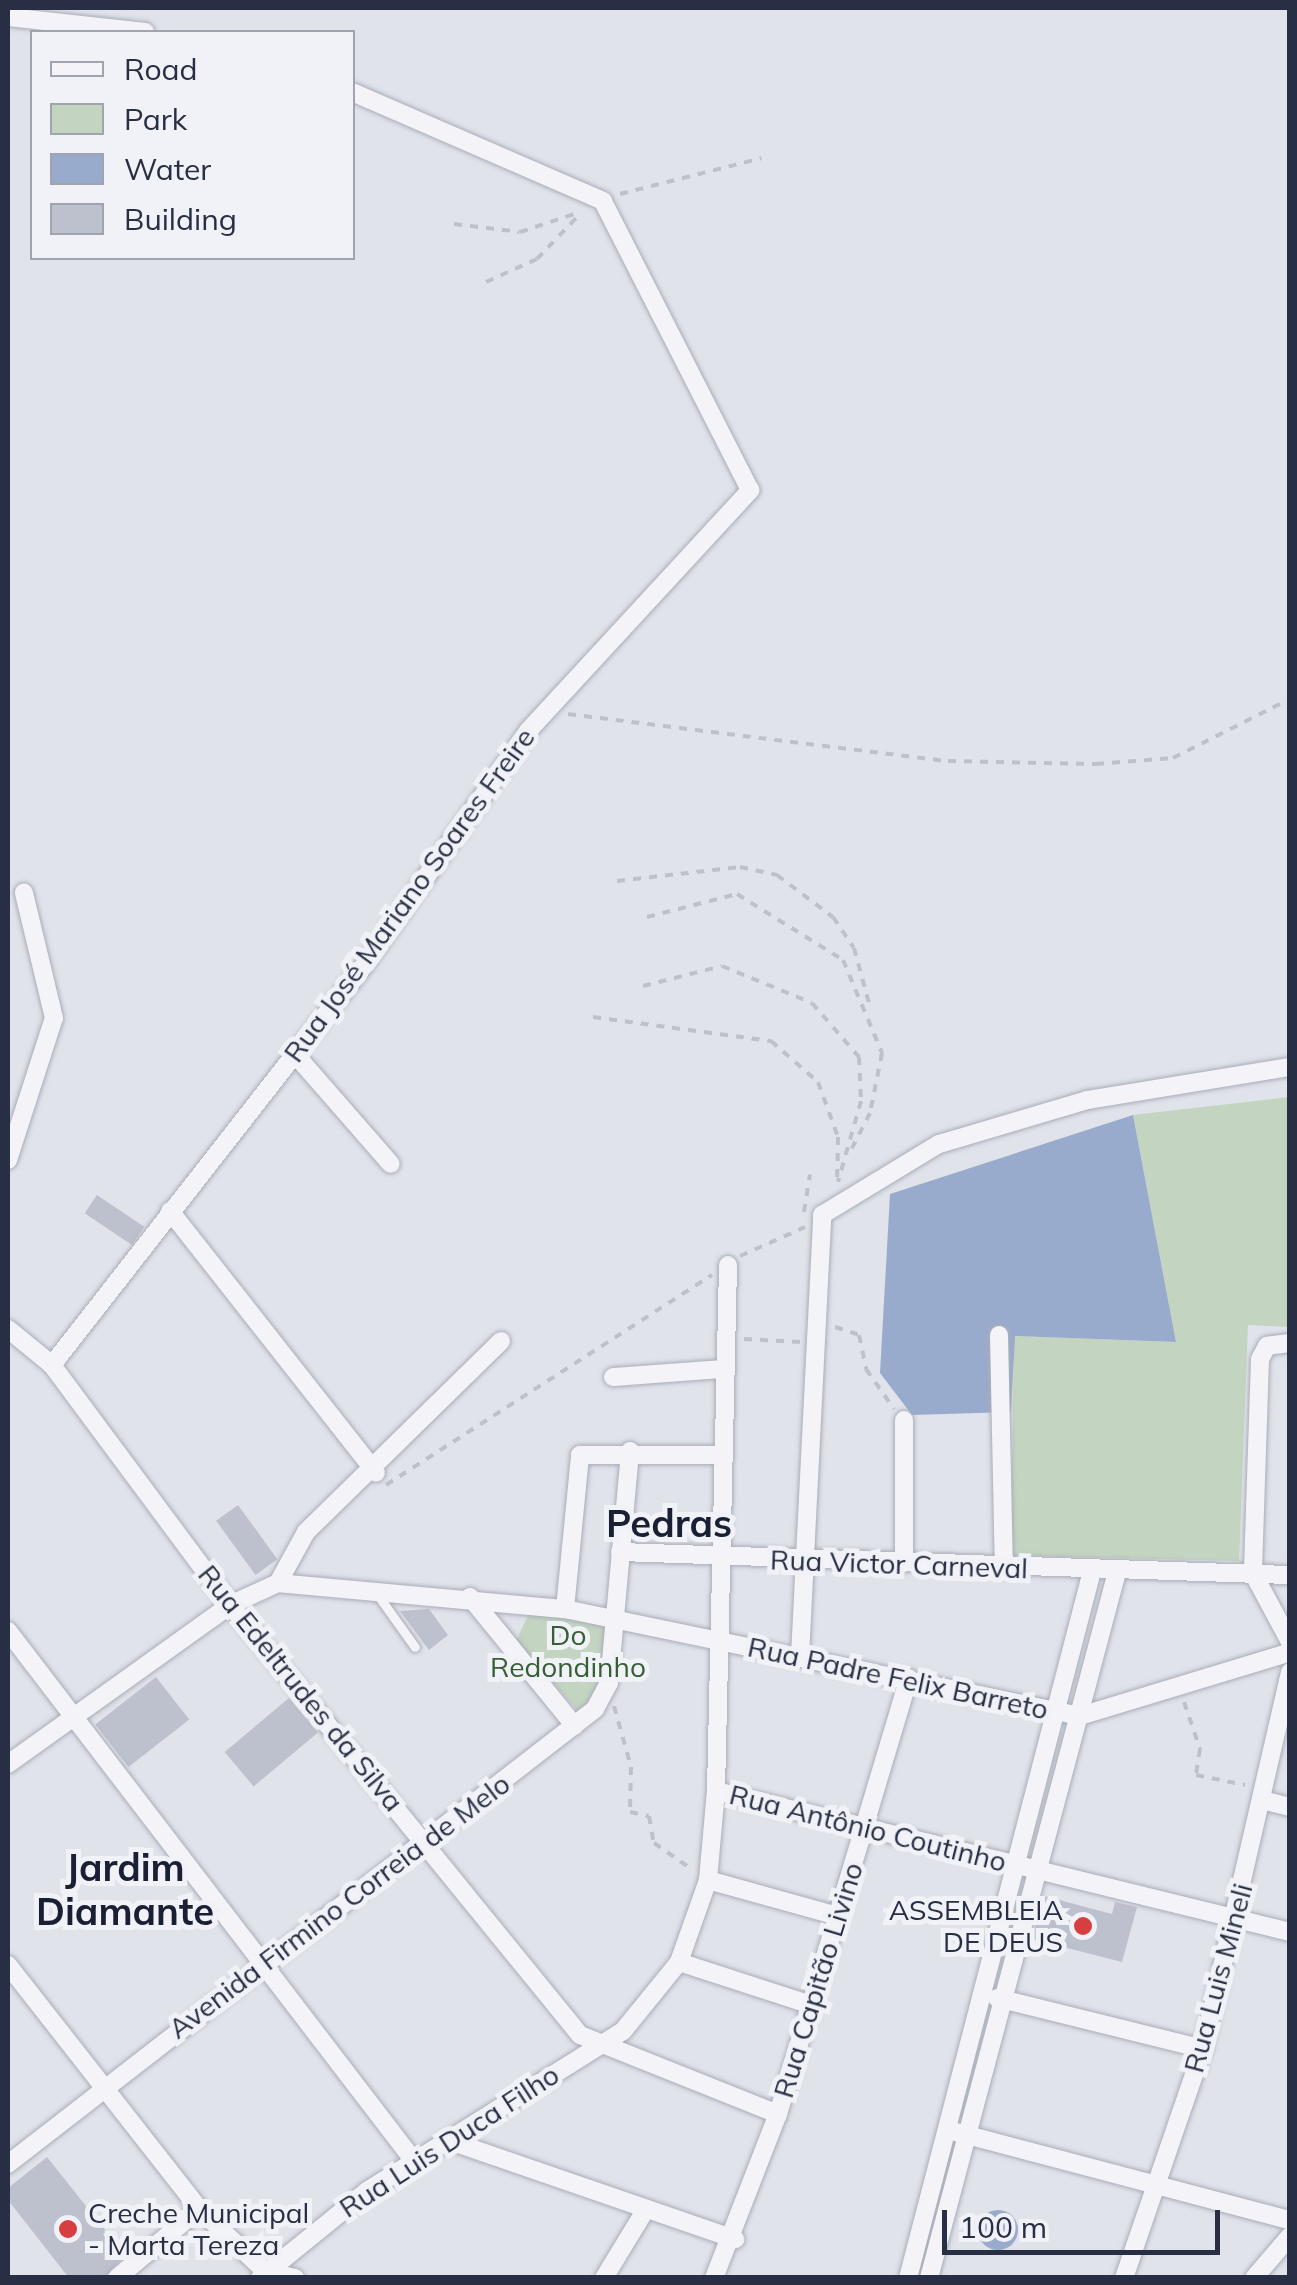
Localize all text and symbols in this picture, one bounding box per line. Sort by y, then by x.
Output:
legend [30,30,355,260]
text: Road [124,50,198,88]
text: Park [124,100,187,138]
text: Water [124,150,211,188]
text: Building [124,200,237,238]
street label: Rua José Mariano Soares Freire [276,721,542,1069]
district label: Pedras [606,1501,732,1547]
street label: Rua Victor Carneval [769,1543,1029,1585]
street label: Rua Edeltrudes da Silva [191,1558,411,1818]
park label: Do Redondinho [490,1618,646,1684]
street label: Rua Padre Felix Barreto [745,1630,1051,1726]
street label: Avenida Firmino Correia de Melo [162,1767,516,2045]
street label: Rua Antônio Coutinho [726,1777,1010,1879]
district label: Jardim Diamante [36,1845,214,1935]
street label: Rua Capitão Livino [766,1858,870,2102]
street label: Rua Luis Mineli [1177,1880,1259,2076]
place label: ASSEMBLEIA DE DEUS [889,1893,1063,1959]
marker: ASSEMBLEIA DE DEUS [1072,1915,1094,1937]
street label: Rua Luis Duca Filho [333,2057,565,2225]
scale bar [947,2190,1224,2252]
place label: Creche Municipal - Marta Tereza [88,2196,309,2262]
text: 100 m [959,2208,1047,2246]
marker: Creche Municipal - Marta Tereza [57,2218,79,2240]

